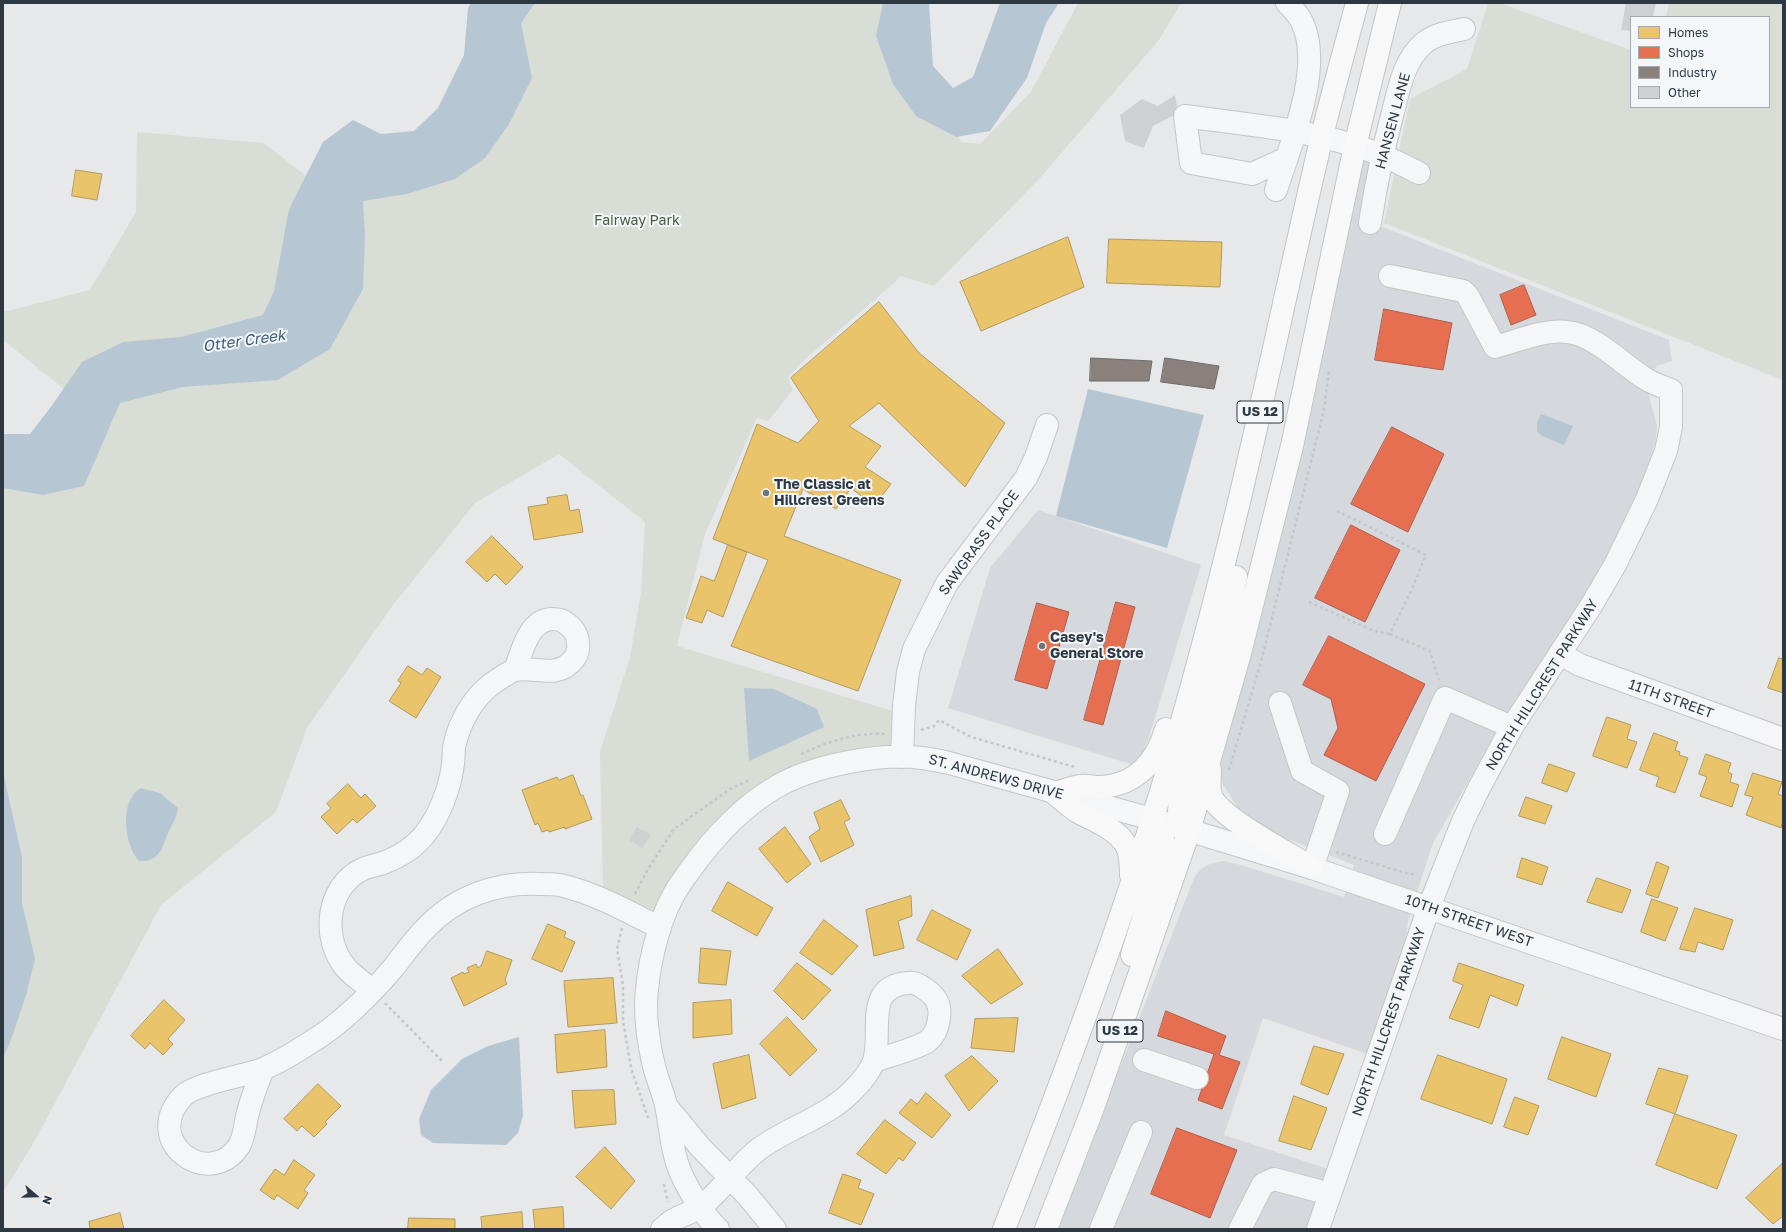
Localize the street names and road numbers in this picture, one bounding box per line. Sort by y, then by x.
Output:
street label: HANSEN LANE [1372,71,1414,171]
road number: US 12 [1237,401,1283,423]
street label: SAWGRASS PLACE [935,487,1023,599]
street label: NORTH HILLCREST PARKWAY [1482,596,1602,774]
street label: 11TH STREET [1626,676,1716,722]
street label: ST. ANDREWS DRIVE [927,751,1065,803]
street label: 10TH STREET WEST [1403,891,1535,951]
street label: NORTH HILLCREST PARKWAY [1349,925,1429,1119]
road number: US 12 [1097,1020,1143,1042]

